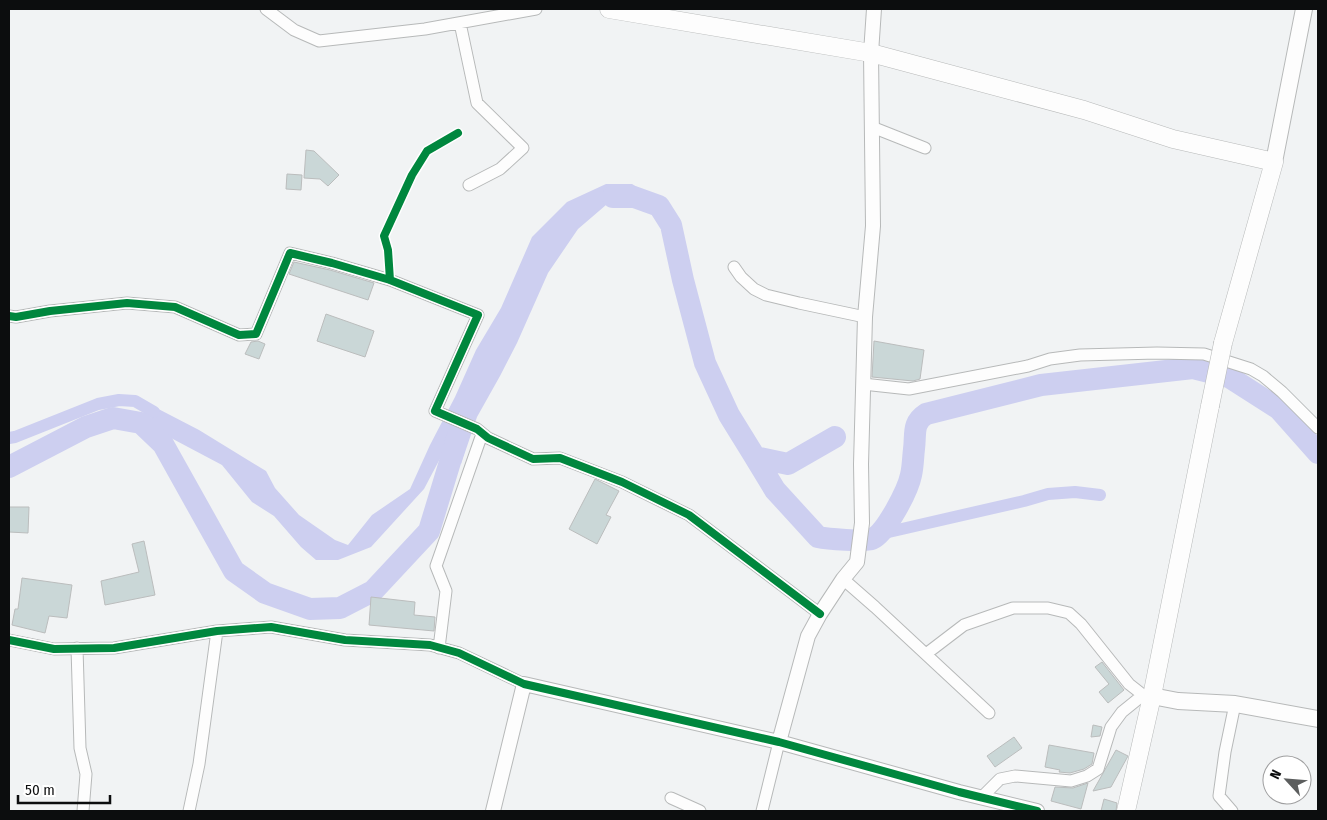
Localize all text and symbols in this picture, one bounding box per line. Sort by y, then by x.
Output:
north arrow [1262,755,1312,805]
text: N [1266,767,1285,782]
scale bar [18,772,110,804]
text: 50 m [25,781,55,799]

